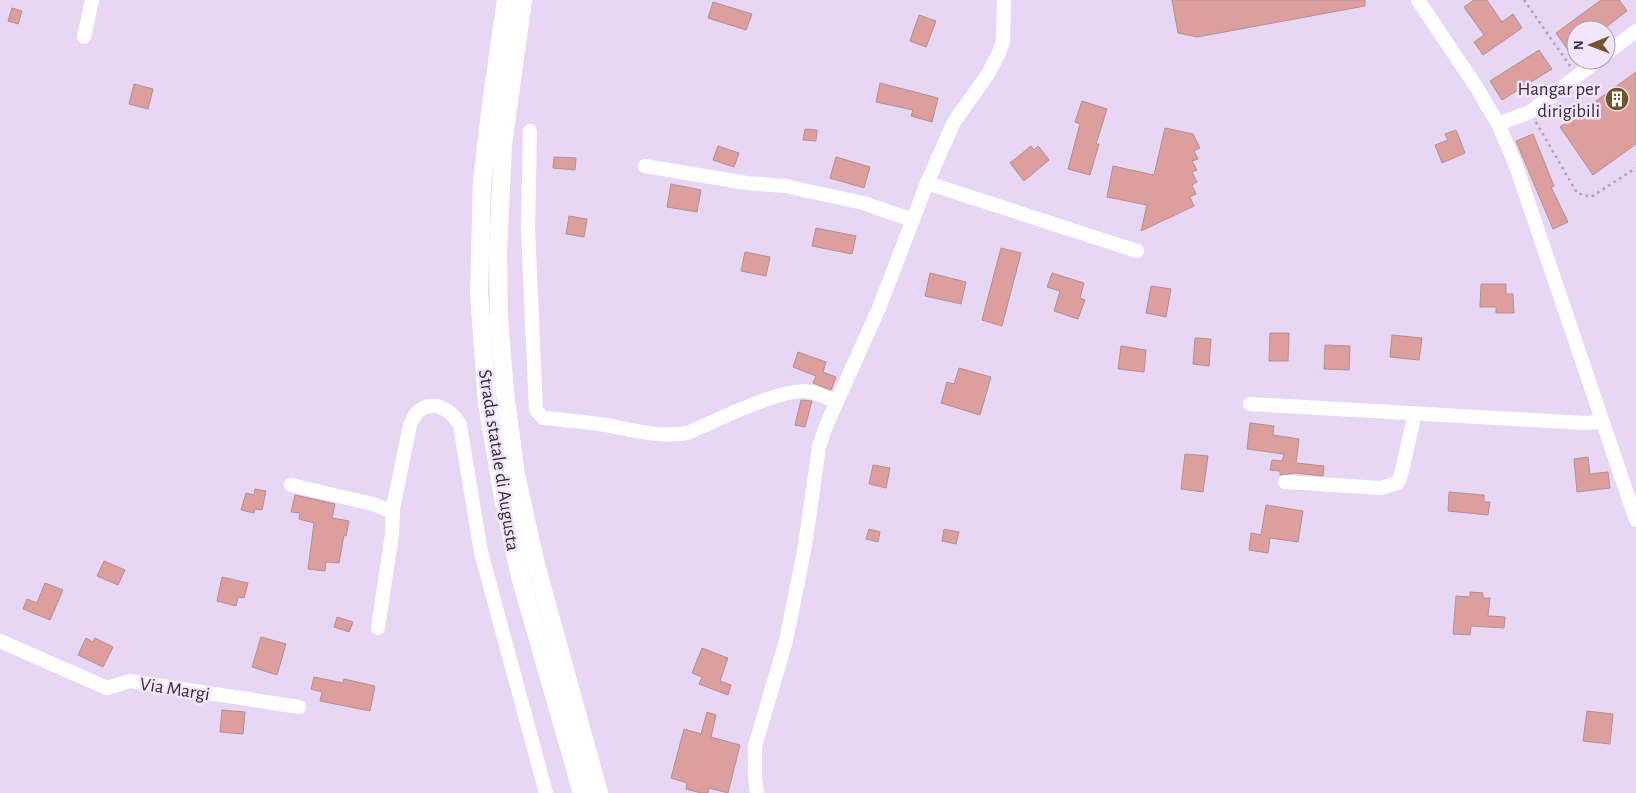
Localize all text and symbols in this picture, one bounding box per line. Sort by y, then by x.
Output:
north arrow [1566,20,1616,70]
text: N [1572,40,1586,50]
place label: Hangar per dirigibili [1518,80,1600,121]
building icon: Hangar per dirigibili [1604,86,1630,112]
street label: Strada statale di Augusta [475,368,522,553]
street label: Via Margi [138,675,211,704]

